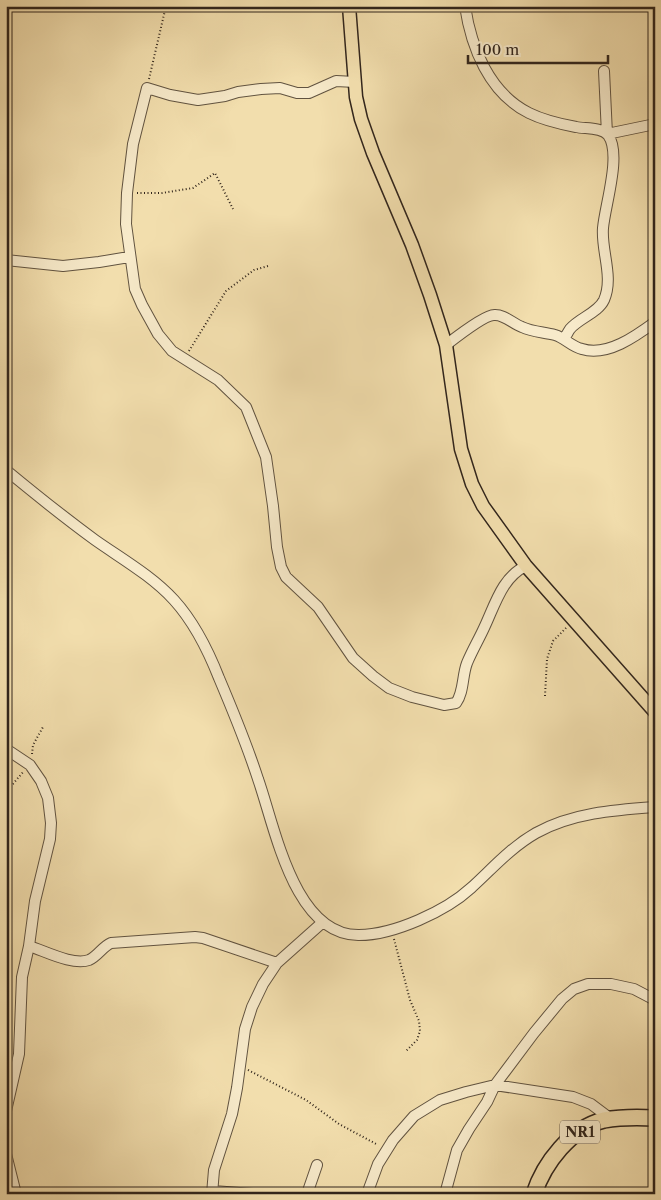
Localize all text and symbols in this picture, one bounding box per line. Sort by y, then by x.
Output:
scale bar [468,32,608,64]
text: 100 m [476,40,519,59]
road number: NR1 [560,1120,600,1144]

